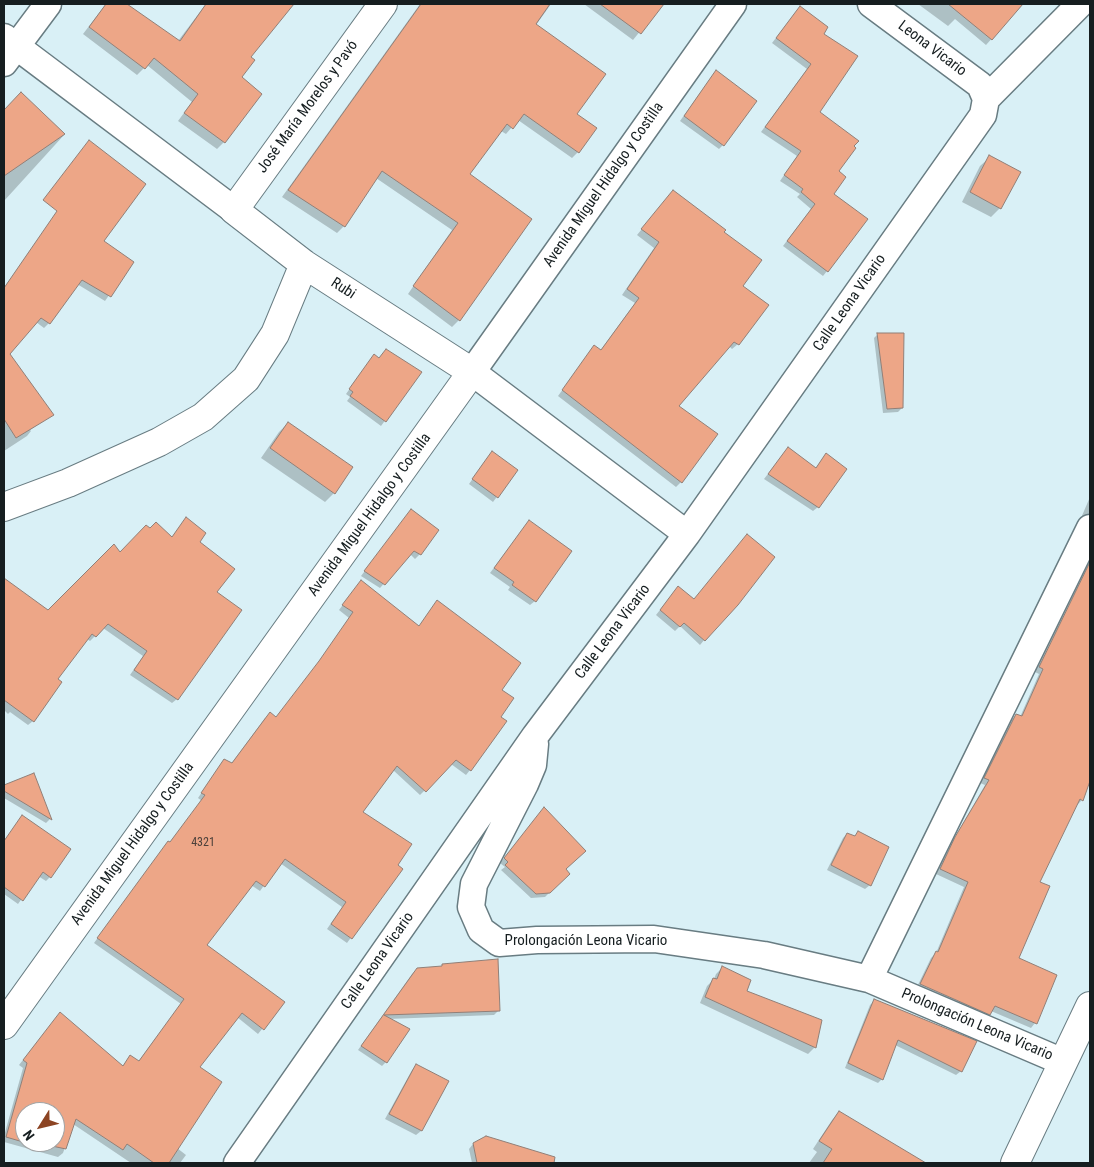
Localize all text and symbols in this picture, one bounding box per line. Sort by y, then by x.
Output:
street label: Leona Vicario [894,17,970,81]
street label: José María Morelos y Pavó [254,37,362,177]
street label: Avenida Miguel Hidalgo y Costilla [540,99,668,271]
street label: Calle Leona Vicario [810,251,890,355]
street label: Rubi [327,274,359,304]
street label: Avenida Miguel Hidalgo y Costilla [305,430,435,600]
street label: Calle Leona Vicario [571,581,655,683]
street label: Avenida Miguel Hidalgo y Costilla [68,759,198,929]
house number: 4321 [191,836,215,850]
street label: Calle Leona Vicario [338,909,418,1013]
street label: Prolongación Leona Vicario [505,932,667,950]
street label: Prolongación Leona Vicario [899,985,1055,1065]
north arrow [15,1102,65,1152]
text: N [20,1127,38,1143]

